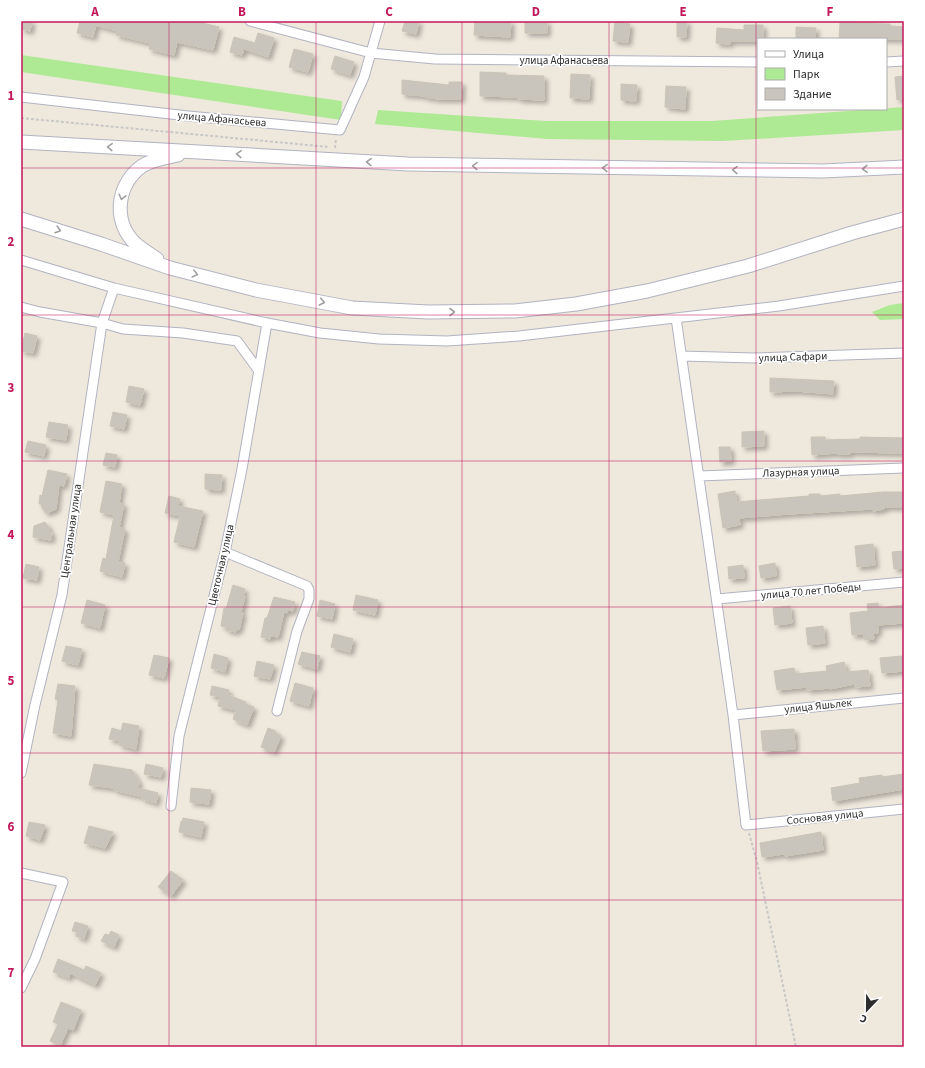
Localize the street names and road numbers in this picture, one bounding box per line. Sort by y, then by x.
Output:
street label: улица Афанасьева [519,53,609,68]
street label: улица Афанасьева [177,108,267,130]
street label: улица Сафари [758,348,828,366]
street label: Лазурная улица [762,463,840,481]
street label: Центральная улица [57,483,85,579]
street label: Цветочная улица [204,523,238,607]
street label: улица 70 лет Победы [760,579,862,603]
street label: улица Яшьлек [783,695,853,717]
street label: Сосновая улица [786,806,864,828]

